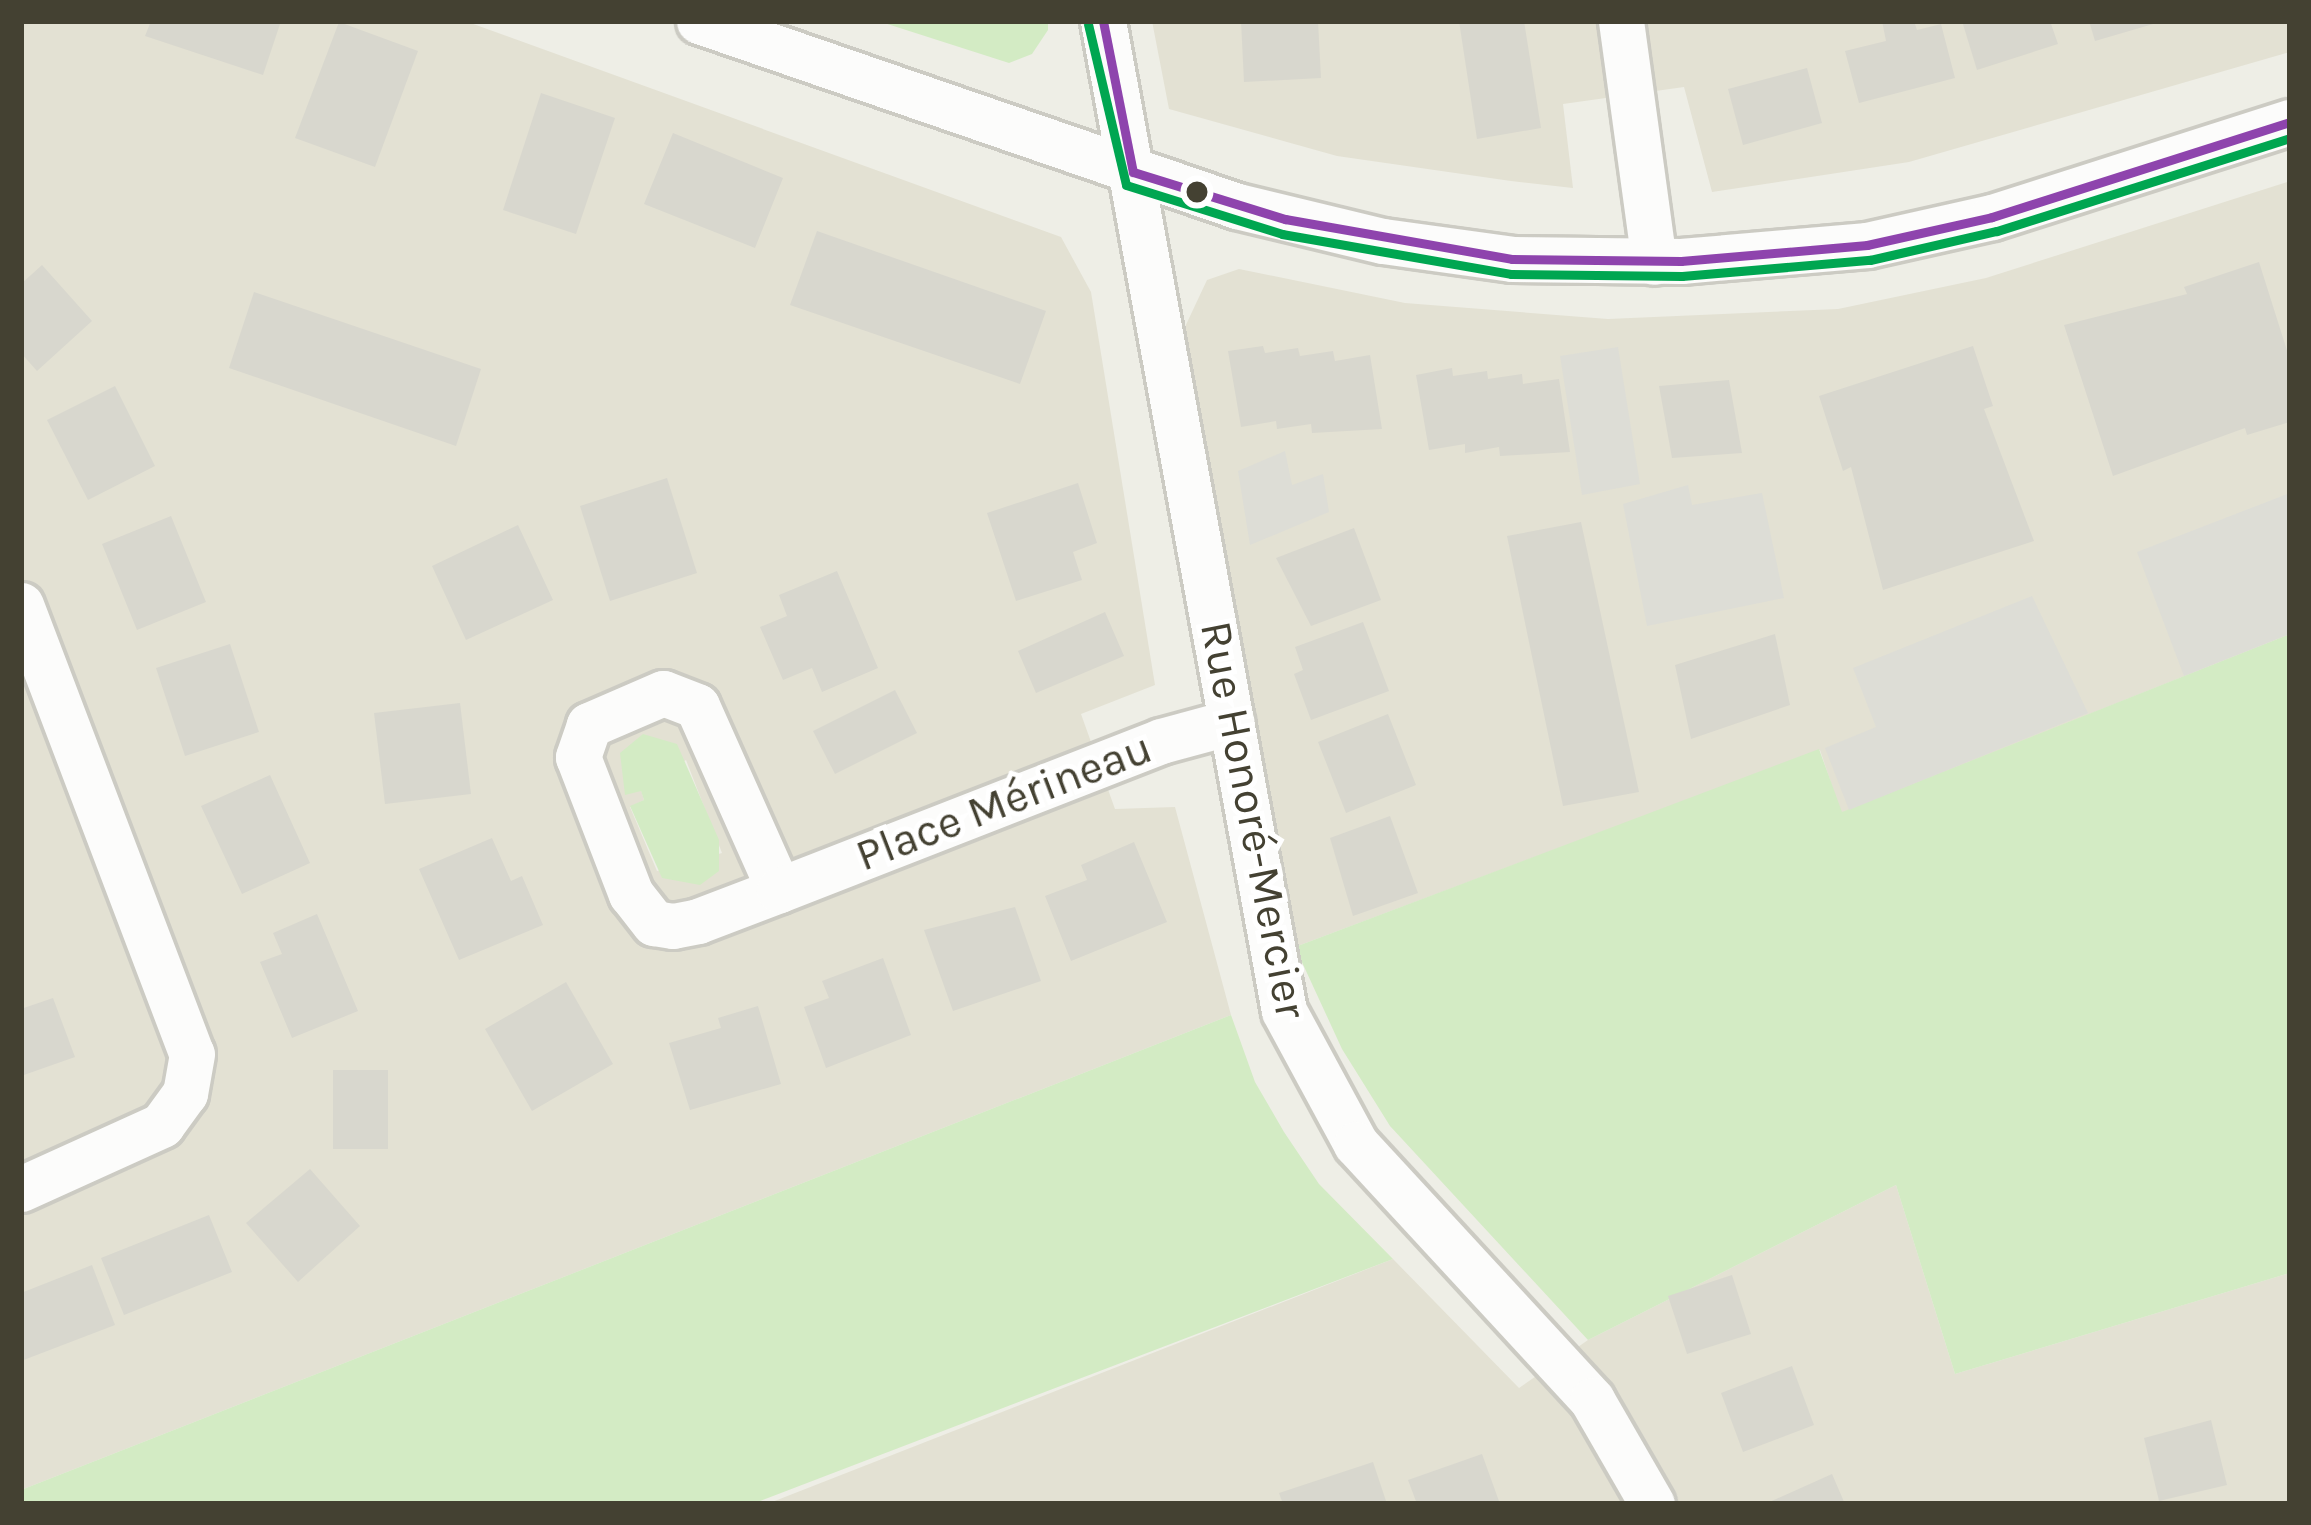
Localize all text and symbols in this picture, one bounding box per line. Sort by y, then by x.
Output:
unlabelled marker [1186,181,1208,203]
street label: Rue Honoré-Mercier [1188,617,1318,1023]
street label: Place Mérineau [848,721,1160,883]

